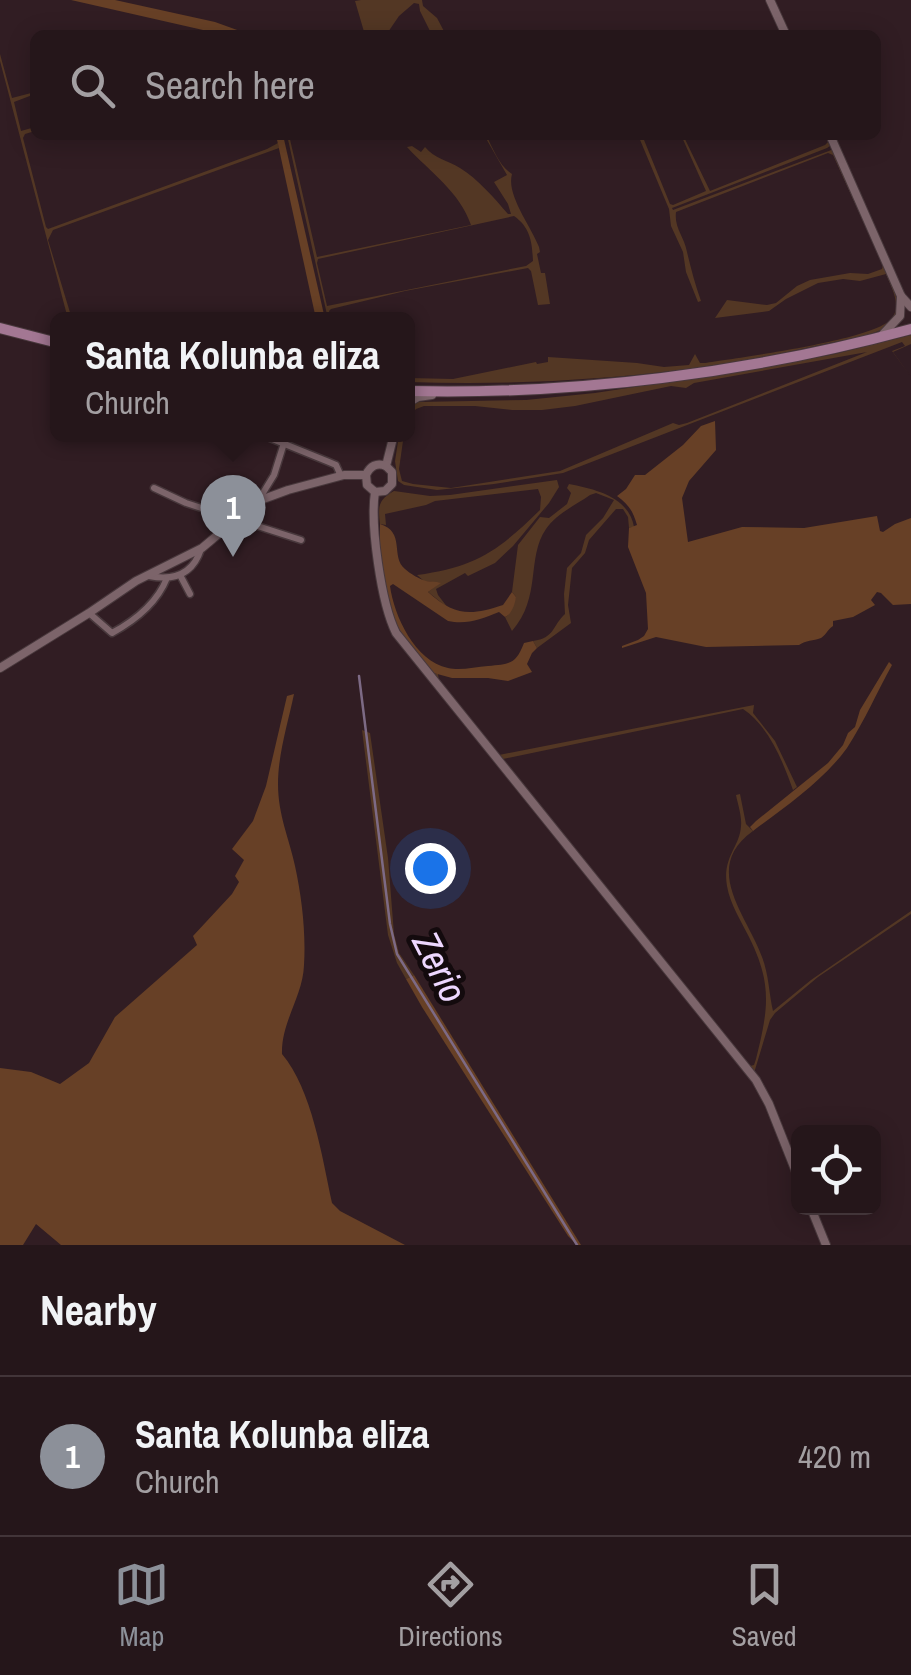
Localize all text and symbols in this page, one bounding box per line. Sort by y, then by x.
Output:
search box [30,30,881,140]
icon: search [65,58,120,113]
text: Search here [145,60,315,111]
popup [50,312,415,442]
text: Santa Kolunba eliza [85,330,380,381]
text: Church [85,381,170,424]
pin: 1 [200,474,266,557]
your location [405,843,456,894]
water label: Zerio [400,922,479,1011]
map controls [791,1125,881,1215]
button: locate [791,1125,881,1215]
text: Nearby [40,1282,157,1338]
text: Santa Kolunba eliza [135,1409,429,1460]
text: 1 [65,1435,80,1478]
text: 420 m [798,1435,871,1478]
text: Church [135,1460,220,1503]
tab: Map [114,1557,169,1655]
tab: Directions [398,1557,503,1655]
tab: Saved [732,1557,797,1655]

